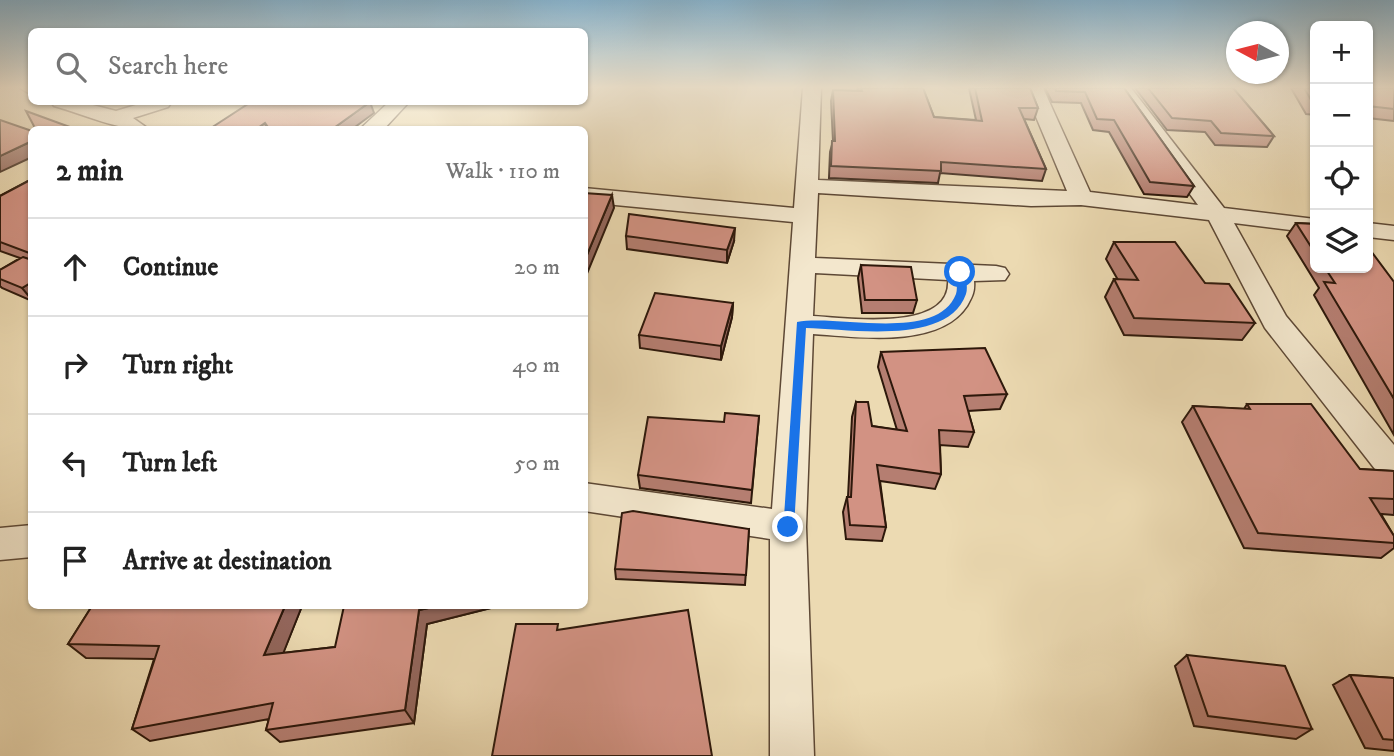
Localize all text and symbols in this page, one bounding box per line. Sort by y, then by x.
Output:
north arrow [1226,21,1289,84]
map controls [1310,21,1373,273]
button: + [1310,21,1373,84]
search box [28,28,588,105]
icon: search [52,48,90,86]
text: Search here [108,50,228,83]
button: − [1310,84,1373,147]
button: locate [1310,147,1373,210]
text: 2 min [56,153,123,190]
text: Walk · 110 m [445,157,560,186]
button: layers [1310,210,1373,273]
icon: ahead [56,248,94,286]
text: Continue [123,251,218,284]
text: 20 m [514,253,560,282]
route start [944,256,975,287]
icon: right [56,346,94,384]
text: Turn right [123,349,233,382]
text: 40 m [512,351,560,380]
icon: left [56,444,94,482]
text: Turn left [123,447,217,480]
text: 50 m [514,449,560,478]
route end [772,511,803,542]
icon: arrive [56,542,94,580]
text: Arrive at destination [123,545,332,578]

